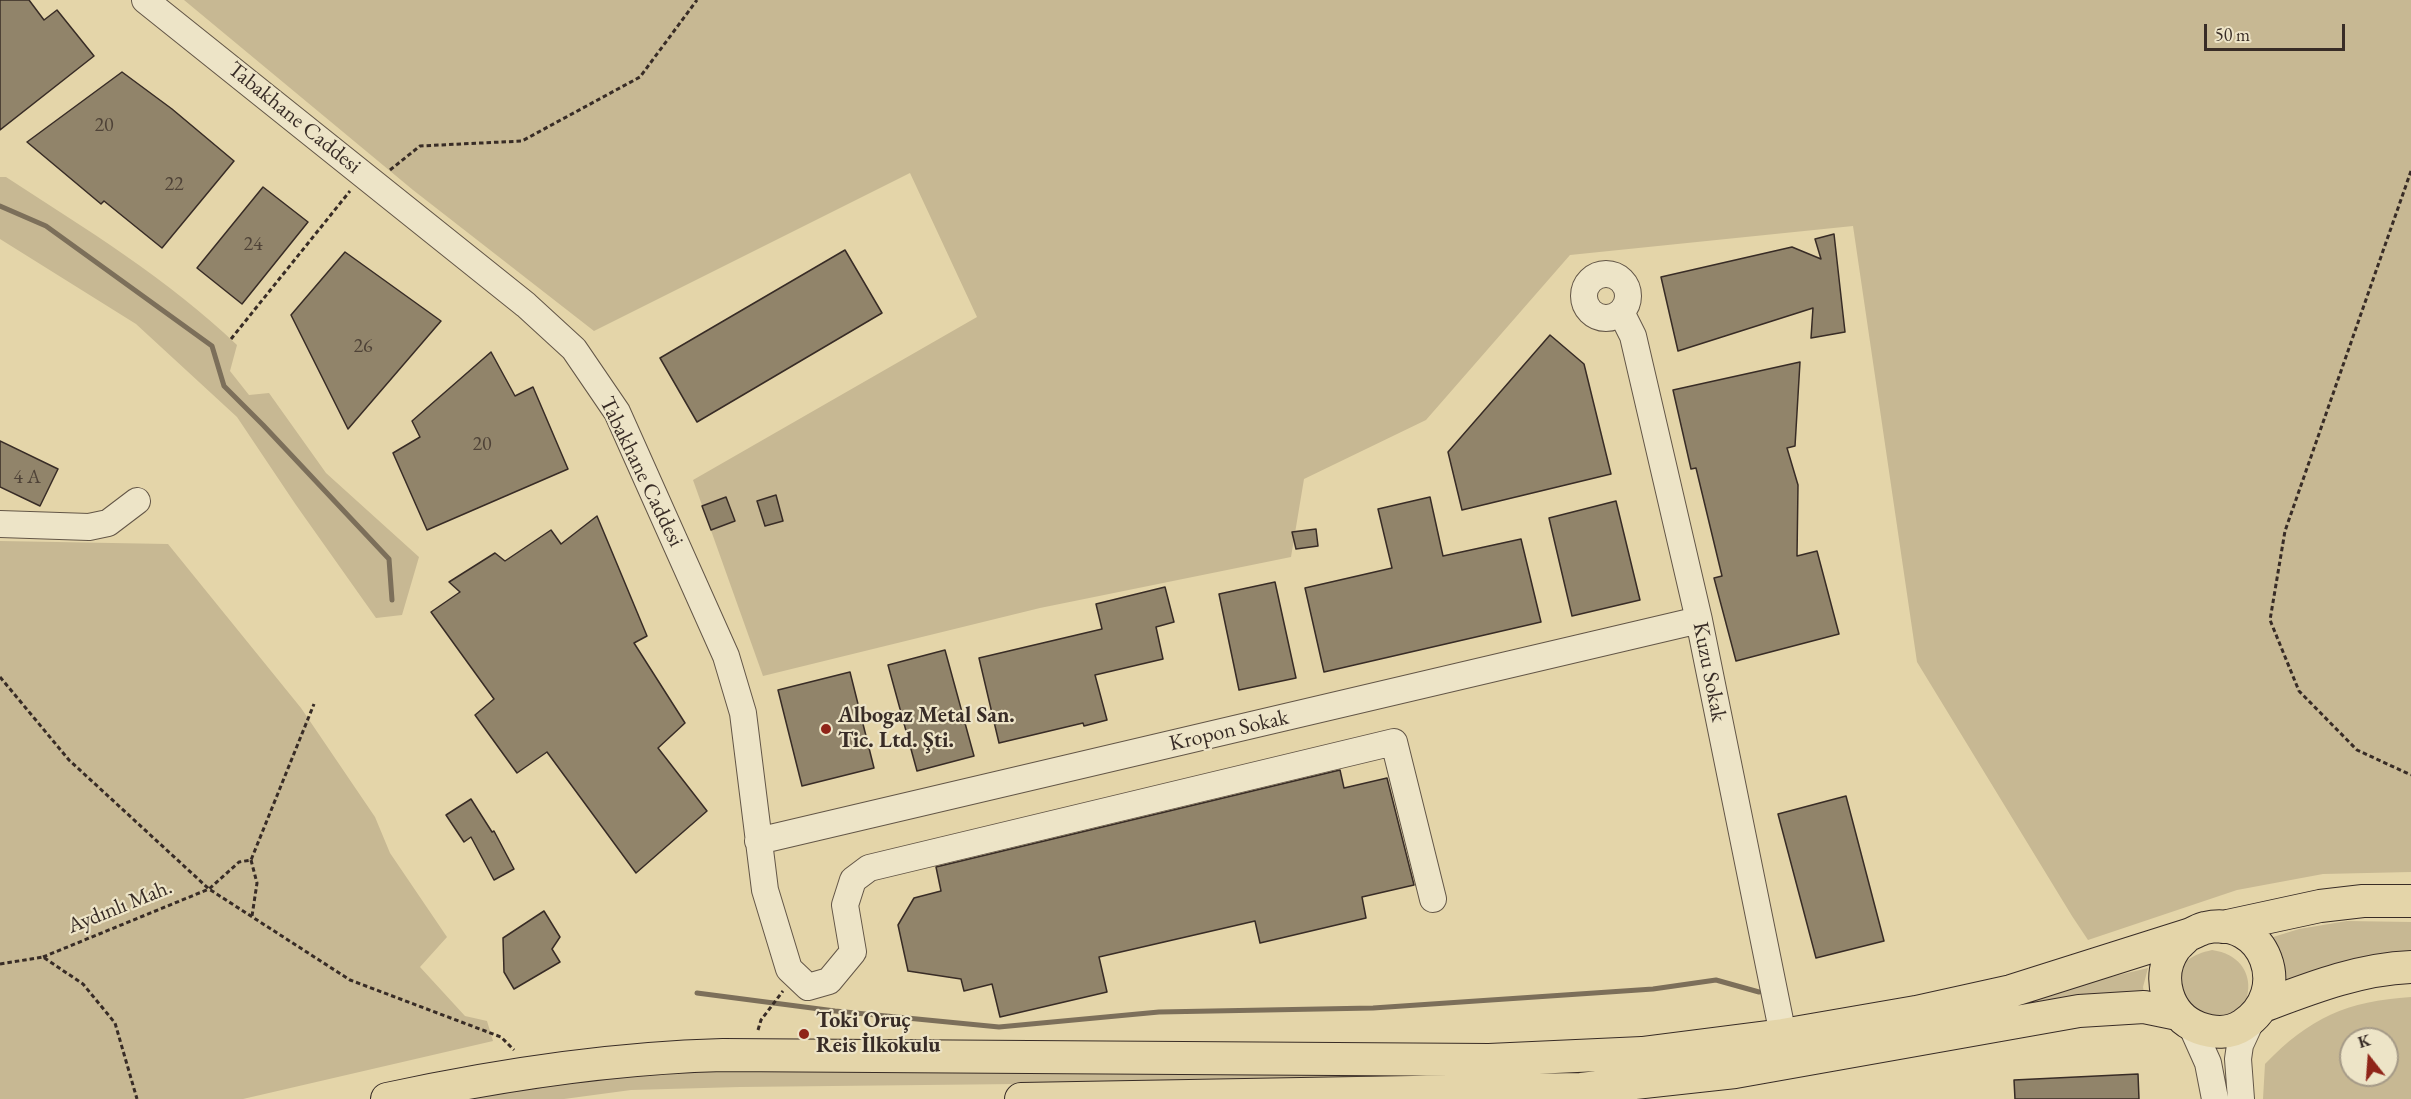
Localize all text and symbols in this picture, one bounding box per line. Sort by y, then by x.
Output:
scale bar [2207,12,2348,50]
text: 50 m [2215,23,2250,46]
street label: Tabakhane Caddesi [222,56,366,180]
house number: 20 [94,114,114,138]
house number: 22 [164,173,184,197]
house number: 24 [243,233,263,257]
house number: 26 [353,335,373,359]
street label: Tabakhane Caddesi [593,393,689,551]
house number: 20 [472,433,492,457]
house number: 4 A [13,466,41,490]
street label: Kuzu Sokak [1686,620,1732,724]
place label: Albogaz Metal San. Tic. Ltd. Şti. [838,703,1015,754]
street label: Kropon Sokak [1167,704,1291,758]
marker: Albogaz Metal San. Tic. Ltd. Şti. [819,722,833,736]
street label: Aydınlı Mah. [64,874,176,940]
place label: Toki Oruç Reis İlkokulu [816,1008,940,1060]
marker: Toki Oruç Reis İlkokulu [797,1027,811,1041]
north arrow [2339,1027,2399,1087]
text: K [2355,1029,2373,1053]

